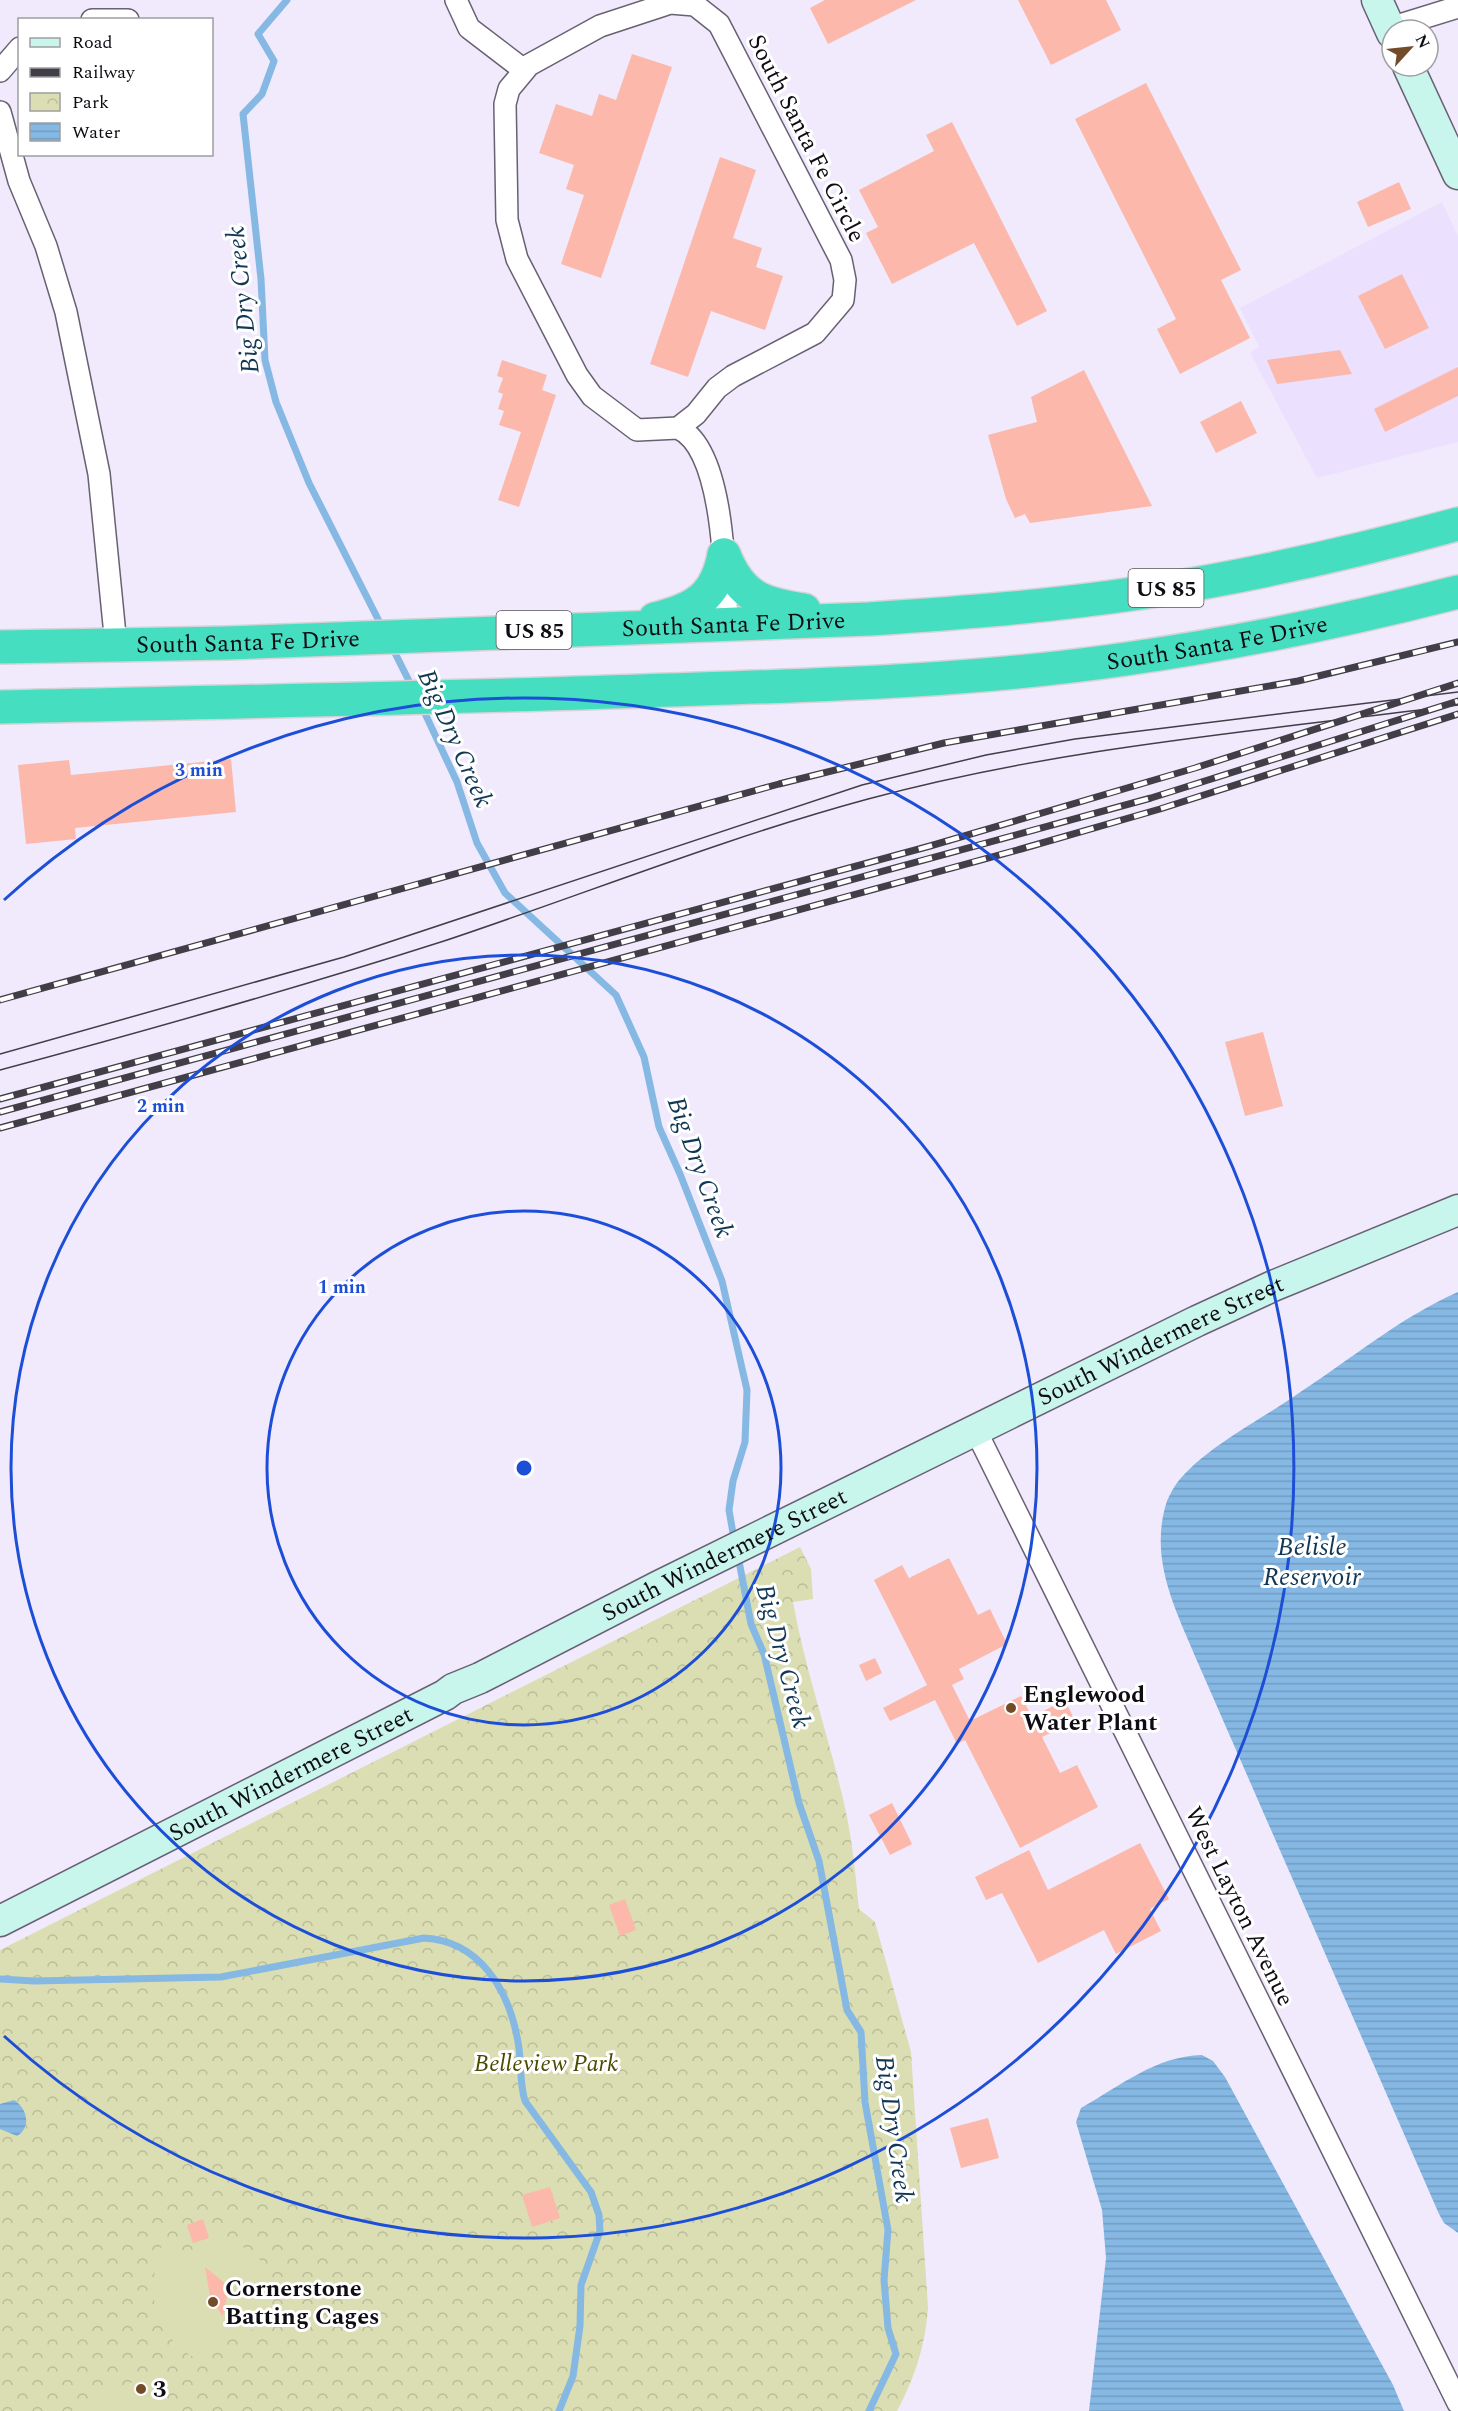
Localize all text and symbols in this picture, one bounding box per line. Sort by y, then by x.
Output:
legend [18,18,213,156]
north arrow [1380,18,1440,78]
street label: South Santa Fe Circle [738,28,874,249]
text: Road [72,29,113,56]
text: N [1409,30,1436,53]
text: Railway [72,59,136,86]
text: Park [72,89,109,116]
text: Water [72,119,120,146]
water label: Big Dry Creek [215,224,271,376]
road number: US 85 [1128,569,1204,607]
street label: South Santa Fe Drive [621,603,846,647]
street label: South Santa Fe Drive [1104,606,1331,681]
road number: US 85 [496,611,572,649]
street label: South Santa Fe Drive [136,621,360,664]
water label: Big Dry Creek [407,663,504,814]
text: 3 min [175,757,223,784]
water label: Big Dry Creek [656,1091,744,1244]
text: 2 min [137,1093,185,1120]
street label: South Windermere Street [1031,1266,1290,1416]
text: 1 min [318,1274,366,1301]
centre of rings [514,1458,534,1478]
street label: South Windermere Street [596,1479,854,1631]
water label: Belisle Reservoir [1263,1527,1362,1597]
water label: Big Dry Creek [745,1579,822,1733]
place label: Englewood Water Plant [1023,1677,1158,1741]
street label: South Windermere Street [163,1697,420,1851]
marker: Englewood Water Plant [1004,1701,1018,1715]
street label: West Layton Avenue [1175,1800,1303,2012]
park label: Belleview Park [474,2046,618,2082]
water label: Big Dry Creek [864,2053,924,2205]
place label: Cornerstone Batting Cages [225,2271,380,2335]
marker: Cornerstone Batting Cages [206,2295,220,2309]
place label: 3 [153,2372,166,2408]
marker: 3 [134,2382,148,2396]

